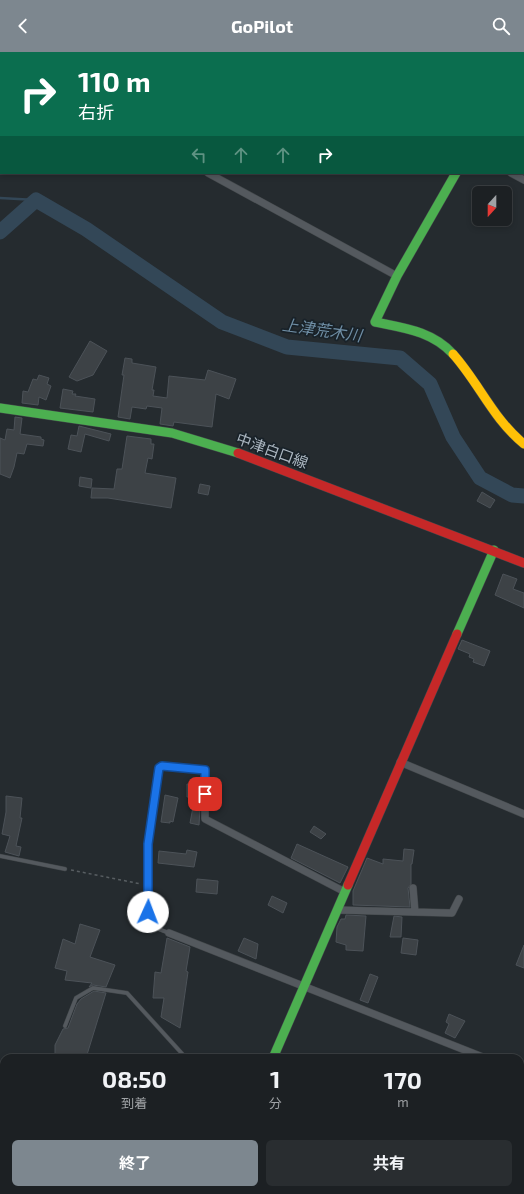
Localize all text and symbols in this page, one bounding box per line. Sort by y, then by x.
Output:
icon: back [12,15,34,37]
text: GoPilot [231,15,293,37]
icon: search [490,15,512,37]
text: 110 m [78,64,151,98]
icon: right [12,68,64,120]
text: 右折 [78,101,114,123]
icon: left [188,144,210,166]
icon: ahead [230,144,252,166]
icon: ahead [272,144,294,166]
icon: right [314,144,336,166]
north arrow [472,186,512,226]
map controls [472,186,512,226]
water label: 上津荒木川 [281,315,365,345]
street label: 中津白口線 [234,429,311,471]
pin [188,777,222,811]
icon: arrive [194,783,216,805]
position arrow [127,891,169,933]
text: 08:50 [102,1064,167,1093]
text: 1 [270,1064,280,1093]
text: 170 [384,1065,422,1094]
text: m [397,1094,409,1110]
text: 到着 [121,1095,147,1111]
text: 分 [269,1095,282,1111]
button: 終了 [12,1140,258,1186]
button: 共有 [266,1140,512,1186]

